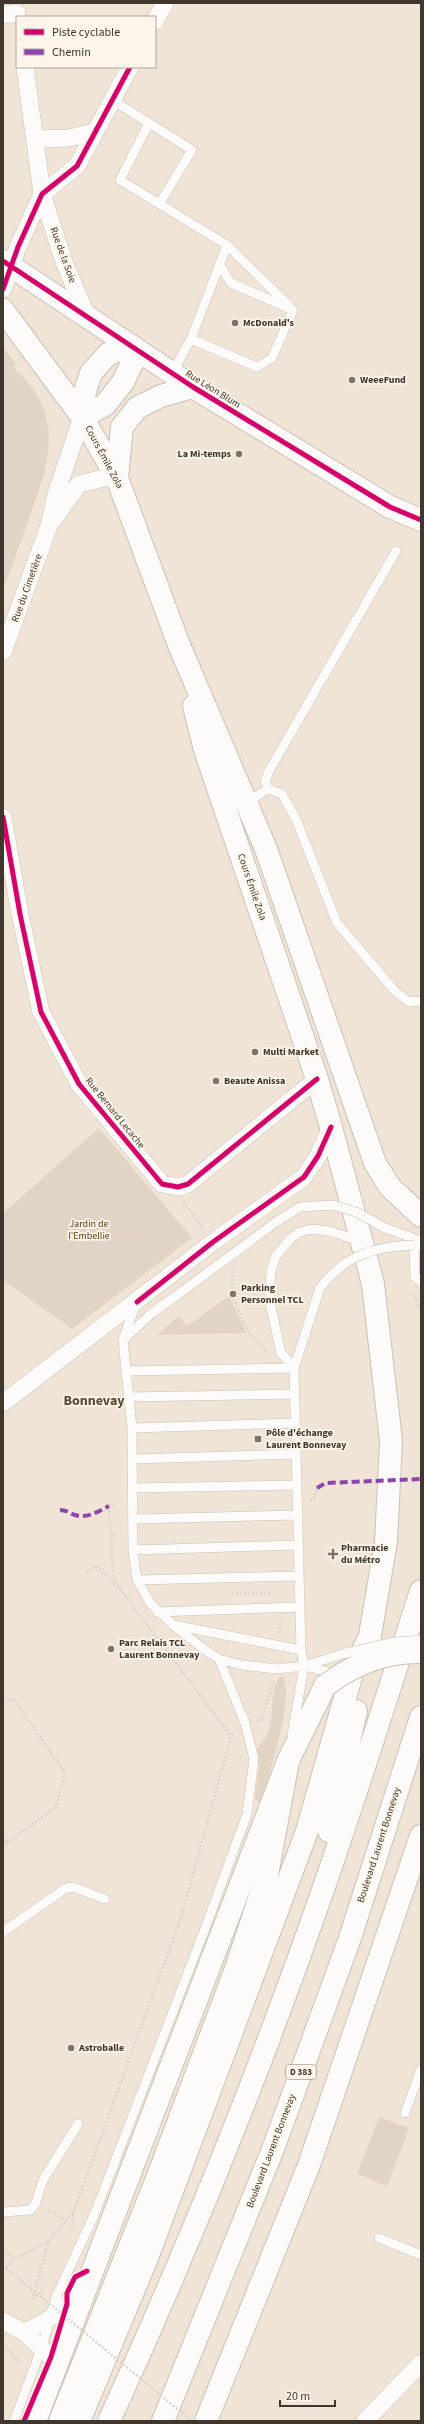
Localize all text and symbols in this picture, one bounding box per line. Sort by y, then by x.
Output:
legend [16,16,156,68]
text: Piste cyclable [52,24,120,41]
text: Chemin [52,44,91,61]
street label: Rue de la Soie [46,225,80,285]
place label: McDonald's [243,316,295,330]
marker: McDonald's [230,318,240,328]
street label: Rue Léon Blum [183,366,243,412]
place label: WeeeFund [360,373,406,387]
marker: WeeeFund [347,375,357,385]
street label: Cours Émile Zola [81,423,127,491]
place label: La Mi-temps [178,447,232,461]
marker: La Mi-temps [234,449,244,459]
street label: Rue du Cimetière [8,552,46,624]
street label: Cours Émile Zola [234,852,270,922]
place label: Multi Market [263,1045,319,1059]
marker: Multi Market [250,1047,260,1057]
street label: Rue Bernard Lecache [82,1074,148,1152]
place label: Beaute Anissa [224,1074,285,1088]
marker: Beaute Anissa [211,1076,221,1086]
park label: Jardin de l'Embellie [68,1217,110,1243]
place label: Parking Personnel TCL [241,1281,304,1307]
marker: Parking Personnel TCL [228,1289,238,1299]
district label: Bonnevay [63,1391,125,1411]
place label: Pôle d'échange Laurent Bonnevay [266,1426,347,1452]
marker: Pôle d'échange Laurent Bonnevay [253,1434,263,1444]
place label: Pharmacie du Métro [341,1541,388,1567]
marker: Pharmacie du Métro [328,1549,338,1559]
place label: Parc Relais TCL Laurent Bonnevay [119,1636,200,1662]
marker: Parc Relais TCL Laurent Bonnevay [106,1644,116,1654]
street label: Boulevard Laurent Bonnevay [354,1785,404,1905]
place label: Astroballe [78,2041,124,2055]
marker: Astroballe [66,2043,76,2053]
road number: D 383 [286,2065,316,2079]
street label: Boulevard Laurent Bonnevay [243,2092,299,2210]
scale bar [280,2382,335,2408]
text: 20 m [286,2388,310,2405]

